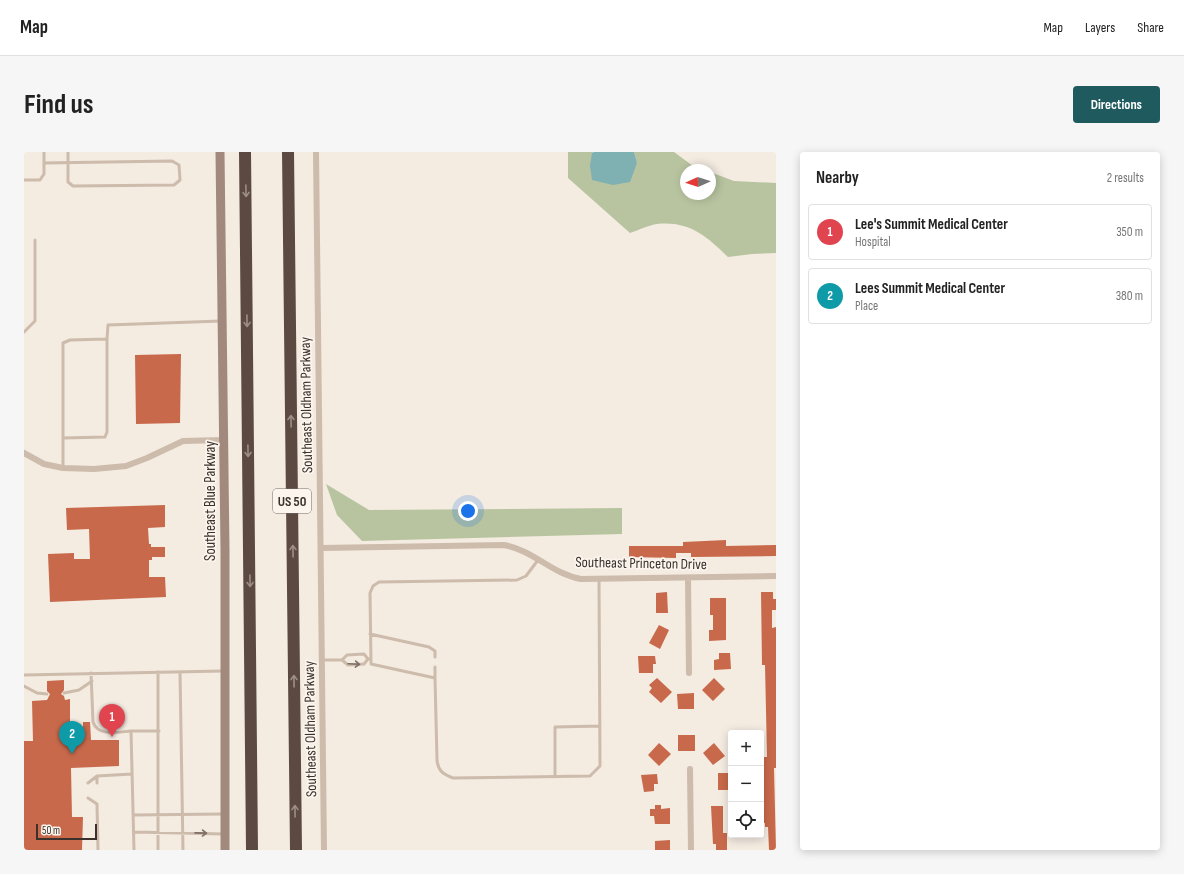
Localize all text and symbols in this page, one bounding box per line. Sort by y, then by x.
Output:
text: Map [20,16,48,39]
text: Map [1043,19,1063,36]
text: Layers [1085,19,1115,36]
text: Share [1137,19,1164,36]
button: Directions [1073,86,1160,123]
text: Find us [24,88,93,121]
north arrow [680,164,716,200]
text: Nearby [816,168,859,188]
text: 2 results [1107,170,1144,186]
one-way arrow [242,184,250,197]
text: Lee's Summit Medical Center [855,215,1008,234]
text: 1 [827,224,833,240]
text: 350 m [1116,224,1143,240]
text: Hospital [855,234,891,250]
text: Lees Summit Medical Center [855,279,1005,298]
text: 2 [827,288,833,304]
text: 380 m [1116,288,1143,304]
text: Place [855,298,878,314]
one-way arrow [243,314,251,327]
street label: Southeast Oldham Parkway [296,336,317,473]
one-way arrow [287,415,295,428]
street label: Southeast Blue Parkway [201,441,220,561]
one-way arrow [244,444,252,457]
road number: US 50 [273,489,311,513]
your location [458,501,478,521]
one-way arrow [289,545,297,558]
street label: Southeast Princeton Drive [575,553,707,574]
one-way arrow [246,574,254,587]
street label: Southeast Oldham Parkway [300,660,321,797]
one-way arrow [347,660,360,668]
one-way arrow [290,675,298,688]
pin: 1 [99,704,125,737]
pin: 2 [59,721,85,754]
map controls [728,730,764,838]
button: + [728,730,764,766]
button: − [728,766,764,802]
button: locate [728,802,764,838]
one-way arrow [291,805,299,818]
scale bar [36,822,97,841]
text: 50 m [42,824,60,837]
one-way arrow [194,829,207,837]

